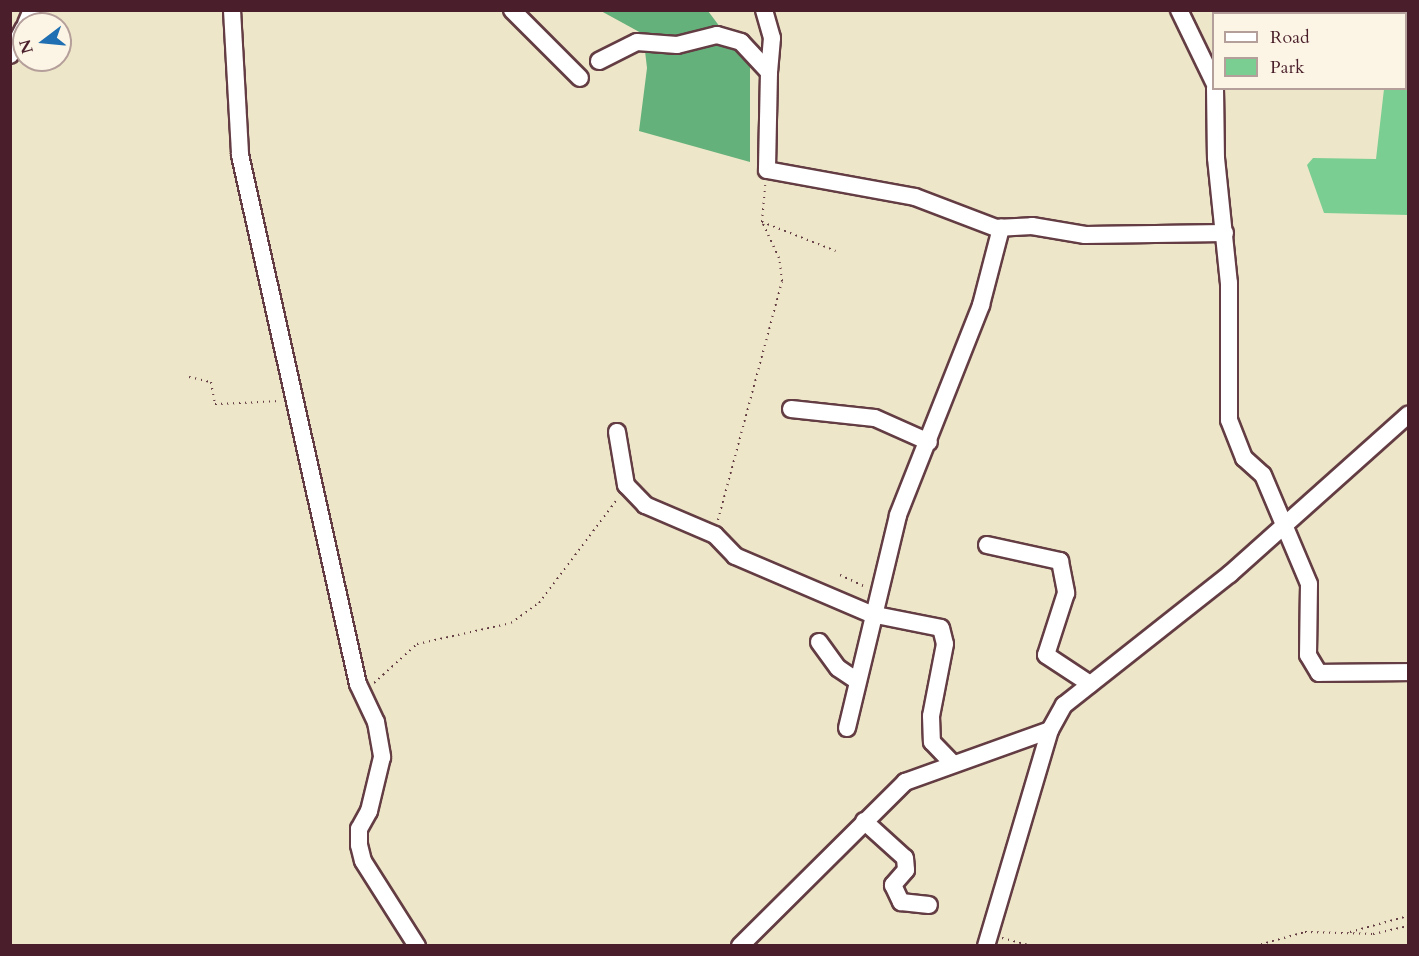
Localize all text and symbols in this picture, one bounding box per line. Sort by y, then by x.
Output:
north arrow [12,12,72,72]
legend [1212,12,1407,90]
text: Road [1270,25,1310,50]
text: N [14,37,39,56]
text: Park [1270,55,1305,80]

